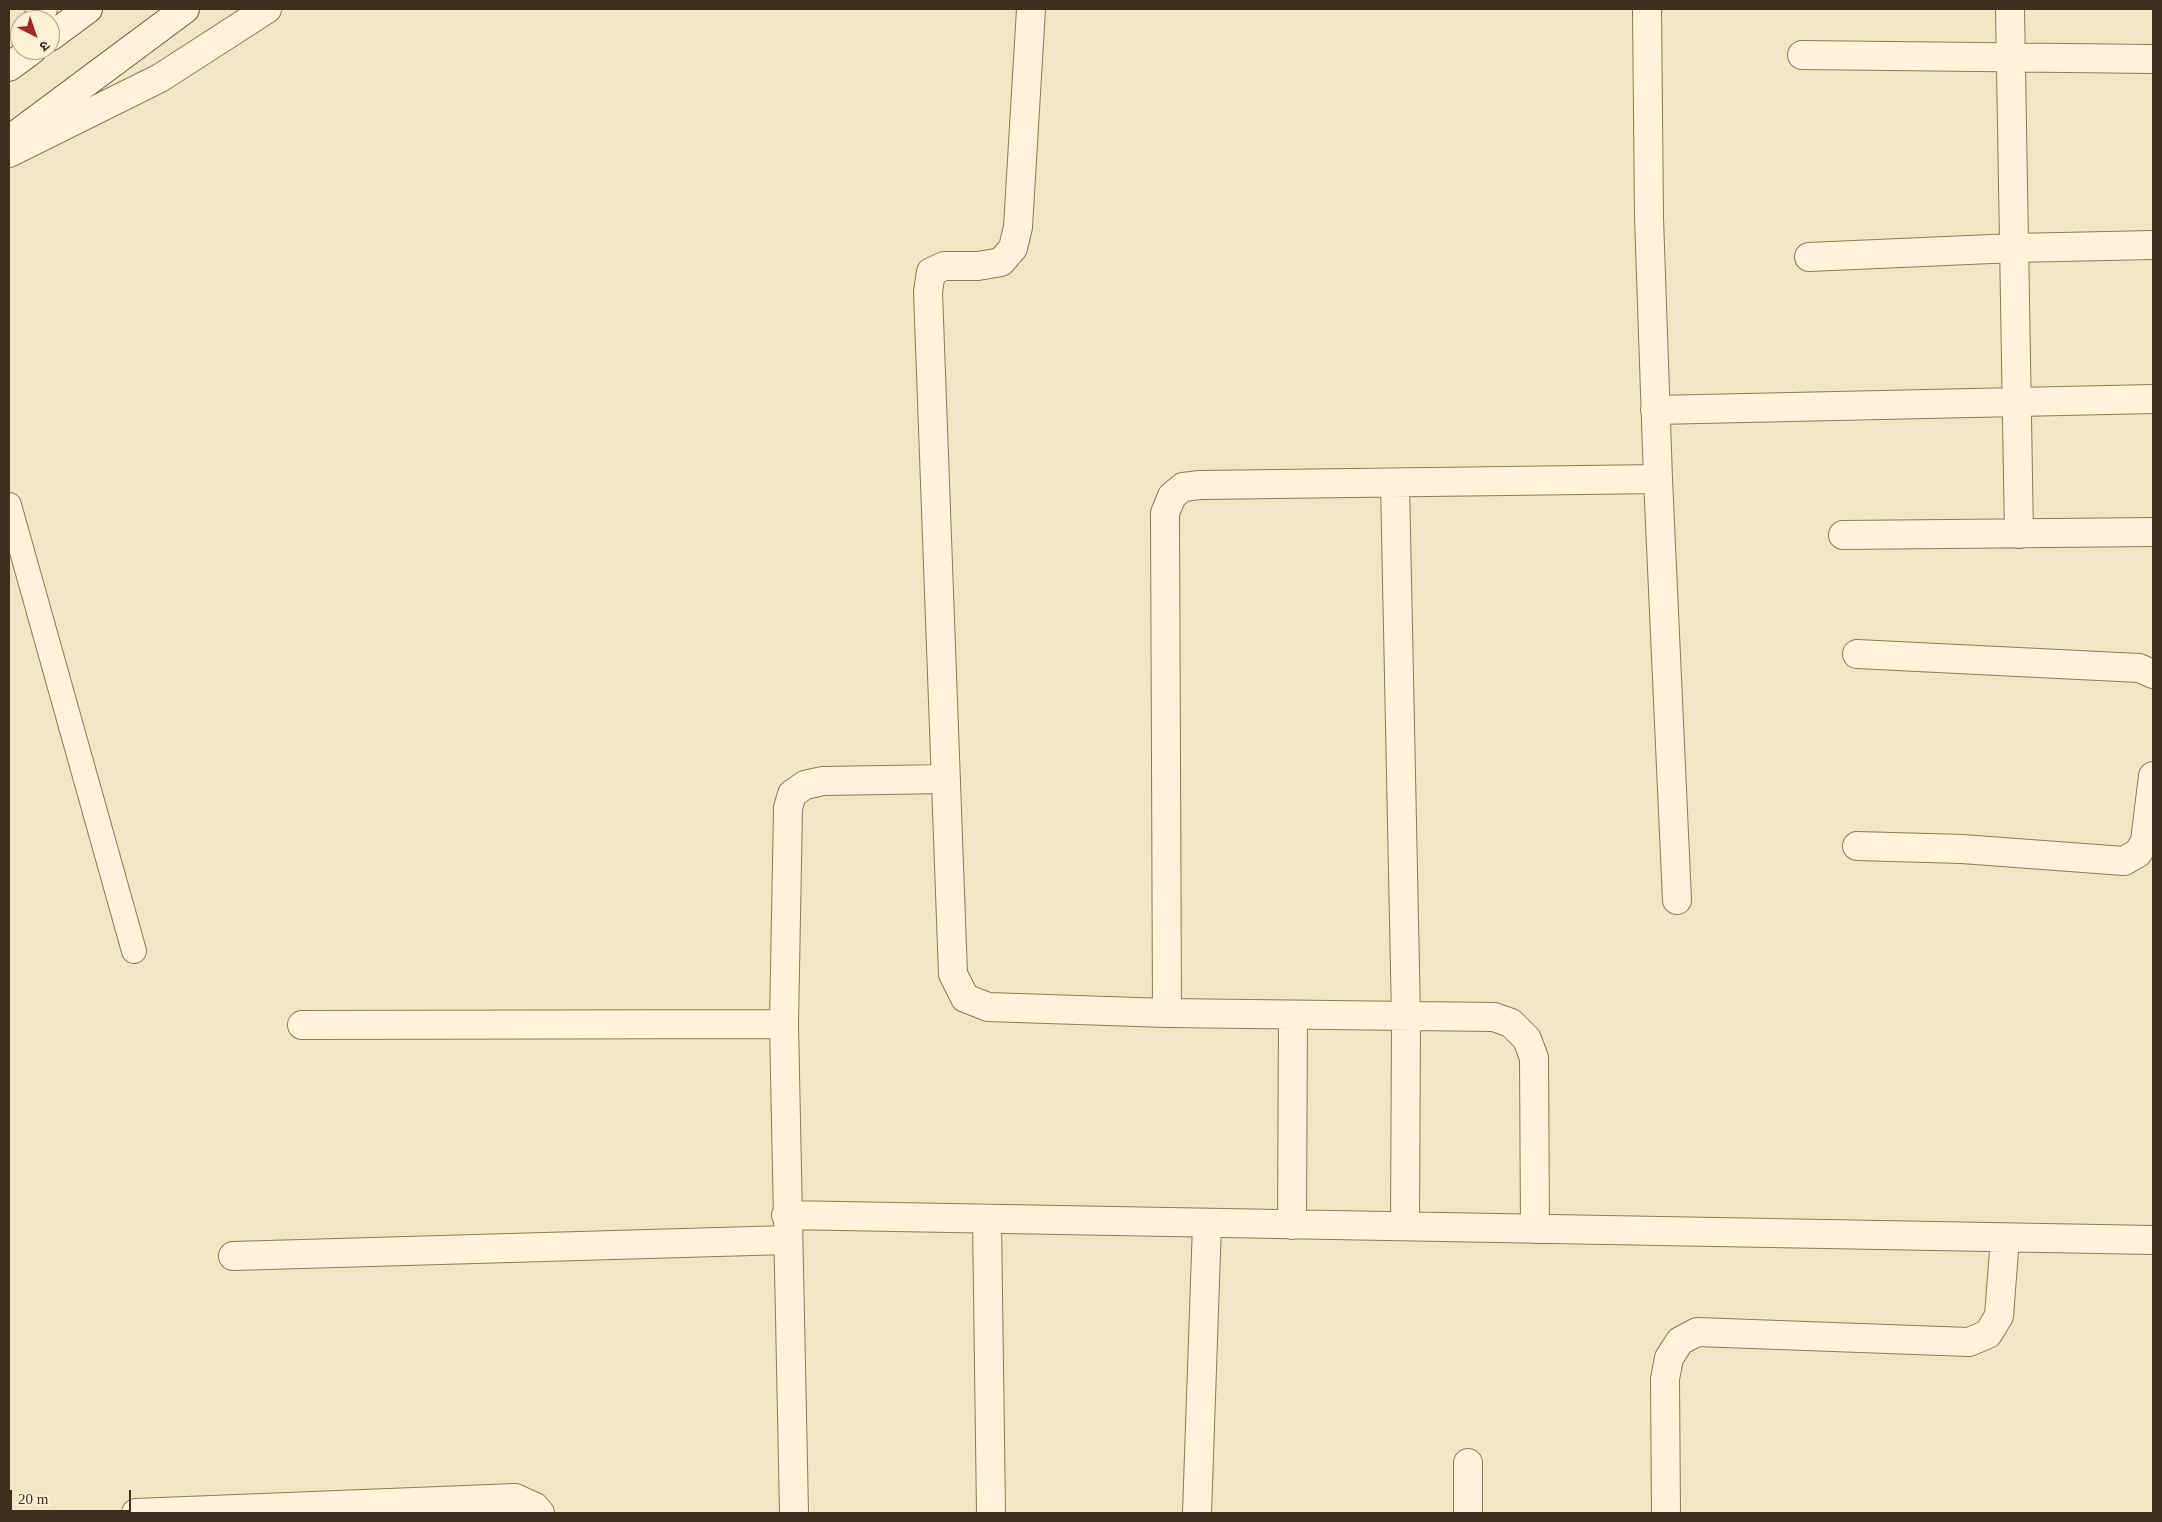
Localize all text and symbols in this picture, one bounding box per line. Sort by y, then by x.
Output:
north arrow [10,10,60,60]
text: उ [37,38,53,54]
scale bar [12,1480,134,1512]
text: 20 m [18,1491,48,1507]

